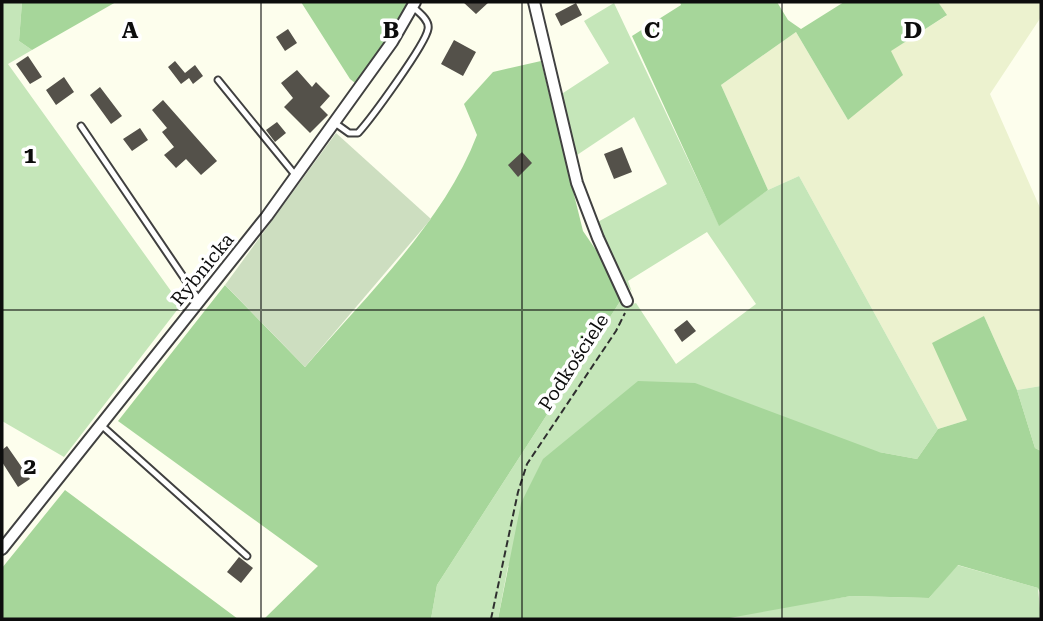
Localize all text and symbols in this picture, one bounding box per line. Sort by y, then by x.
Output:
text: A [122,17,139,44]
text: B [383,17,399,44]
text: C [644,17,660,44]
text: D [904,17,922,44]
text: 1 [24,142,37,169]
street label: Rybnicka [166,228,239,310]
street label: Podkościele [534,309,613,415]
text: 2 [24,453,36,480]

